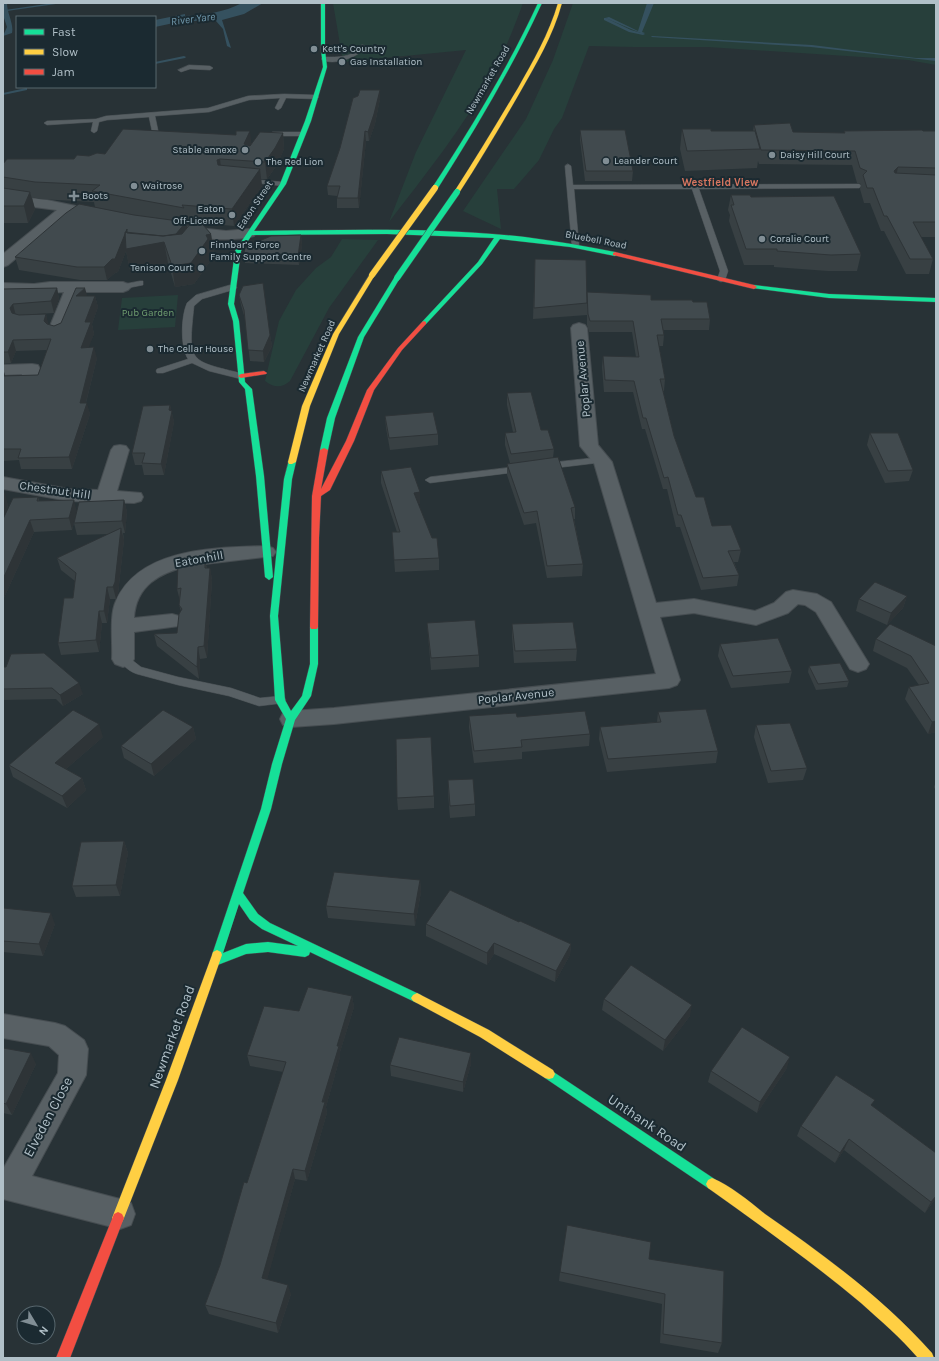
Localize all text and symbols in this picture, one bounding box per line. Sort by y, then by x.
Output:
water label: River Yare [170,10,216,28]
legend [16,16,156,88]
text: Fast [52,25,76,39]
place label: Kett's Country [322,43,386,55]
street label: Newmarket Road [463,43,513,117]
marker: Kett's Country [309,44,319,54]
text: Slow [52,45,78,59]
place label: Gas Installation [350,56,422,68]
marker: Gas Installation [337,57,347,67]
text: Jam [52,65,75,79]
place label: Stable annexe [172,144,237,156]
marker: Stable annexe [240,145,250,155]
place label: Daisy Hill Court [780,149,850,161]
marker: Daisy Hill Court [767,150,777,160]
place label: Leander Court [614,155,678,167]
place label: The Red Lion [266,156,323,168]
marker: Leander Court [601,156,611,166]
marker: The Red Lion [253,157,263,167]
district label: Westfield View [682,176,759,189]
street label: Eaton Street [234,178,276,232]
place label: Waitrose [142,180,182,192]
marker: Waitrose [129,181,139,191]
place label: Boots [82,190,108,202]
marker: Boots [69,191,79,201]
place label: Eaton Off-Licence [173,203,224,227]
marker: Eaton Off-Licence [227,210,237,220]
street label: Bluebell Road [564,228,628,252]
place label: Coralie Court [770,233,829,245]
marker: Coralie Court [757,234,767,244]
place label: Finnbar’s Force Family Support Centre [210,239,312,263]
marker: Finnbar’s Force Family Support Centre [197,246,207,256]
place label: Tenison Court [130,262,193,274]
marker: Tenison Court [196,263,206,273]
park label: Pub Garden [122,307,174,319]
street label: Newmarket Road [296,318,338,394]
street label: Poplar Avenue [573,340,593,418]
place label: The Cellar House [158,343,234,355]
marker: The Cellar House [145,344,155,354]
street label: Chestnut Hill [18,478,92,502]
street label: Eatonhill [174,548,224,570]
street label: Poplar Avenue [477,685,555,707]
street label: Newmarket Road [145,983,199,1091]
street label: Elveden Close [20,1074,76,1160]
street label: Unthank Road [605,1091,689,1155]
north arrow [16,1305,56,1345]
text: N [36,1324,51,1338]

